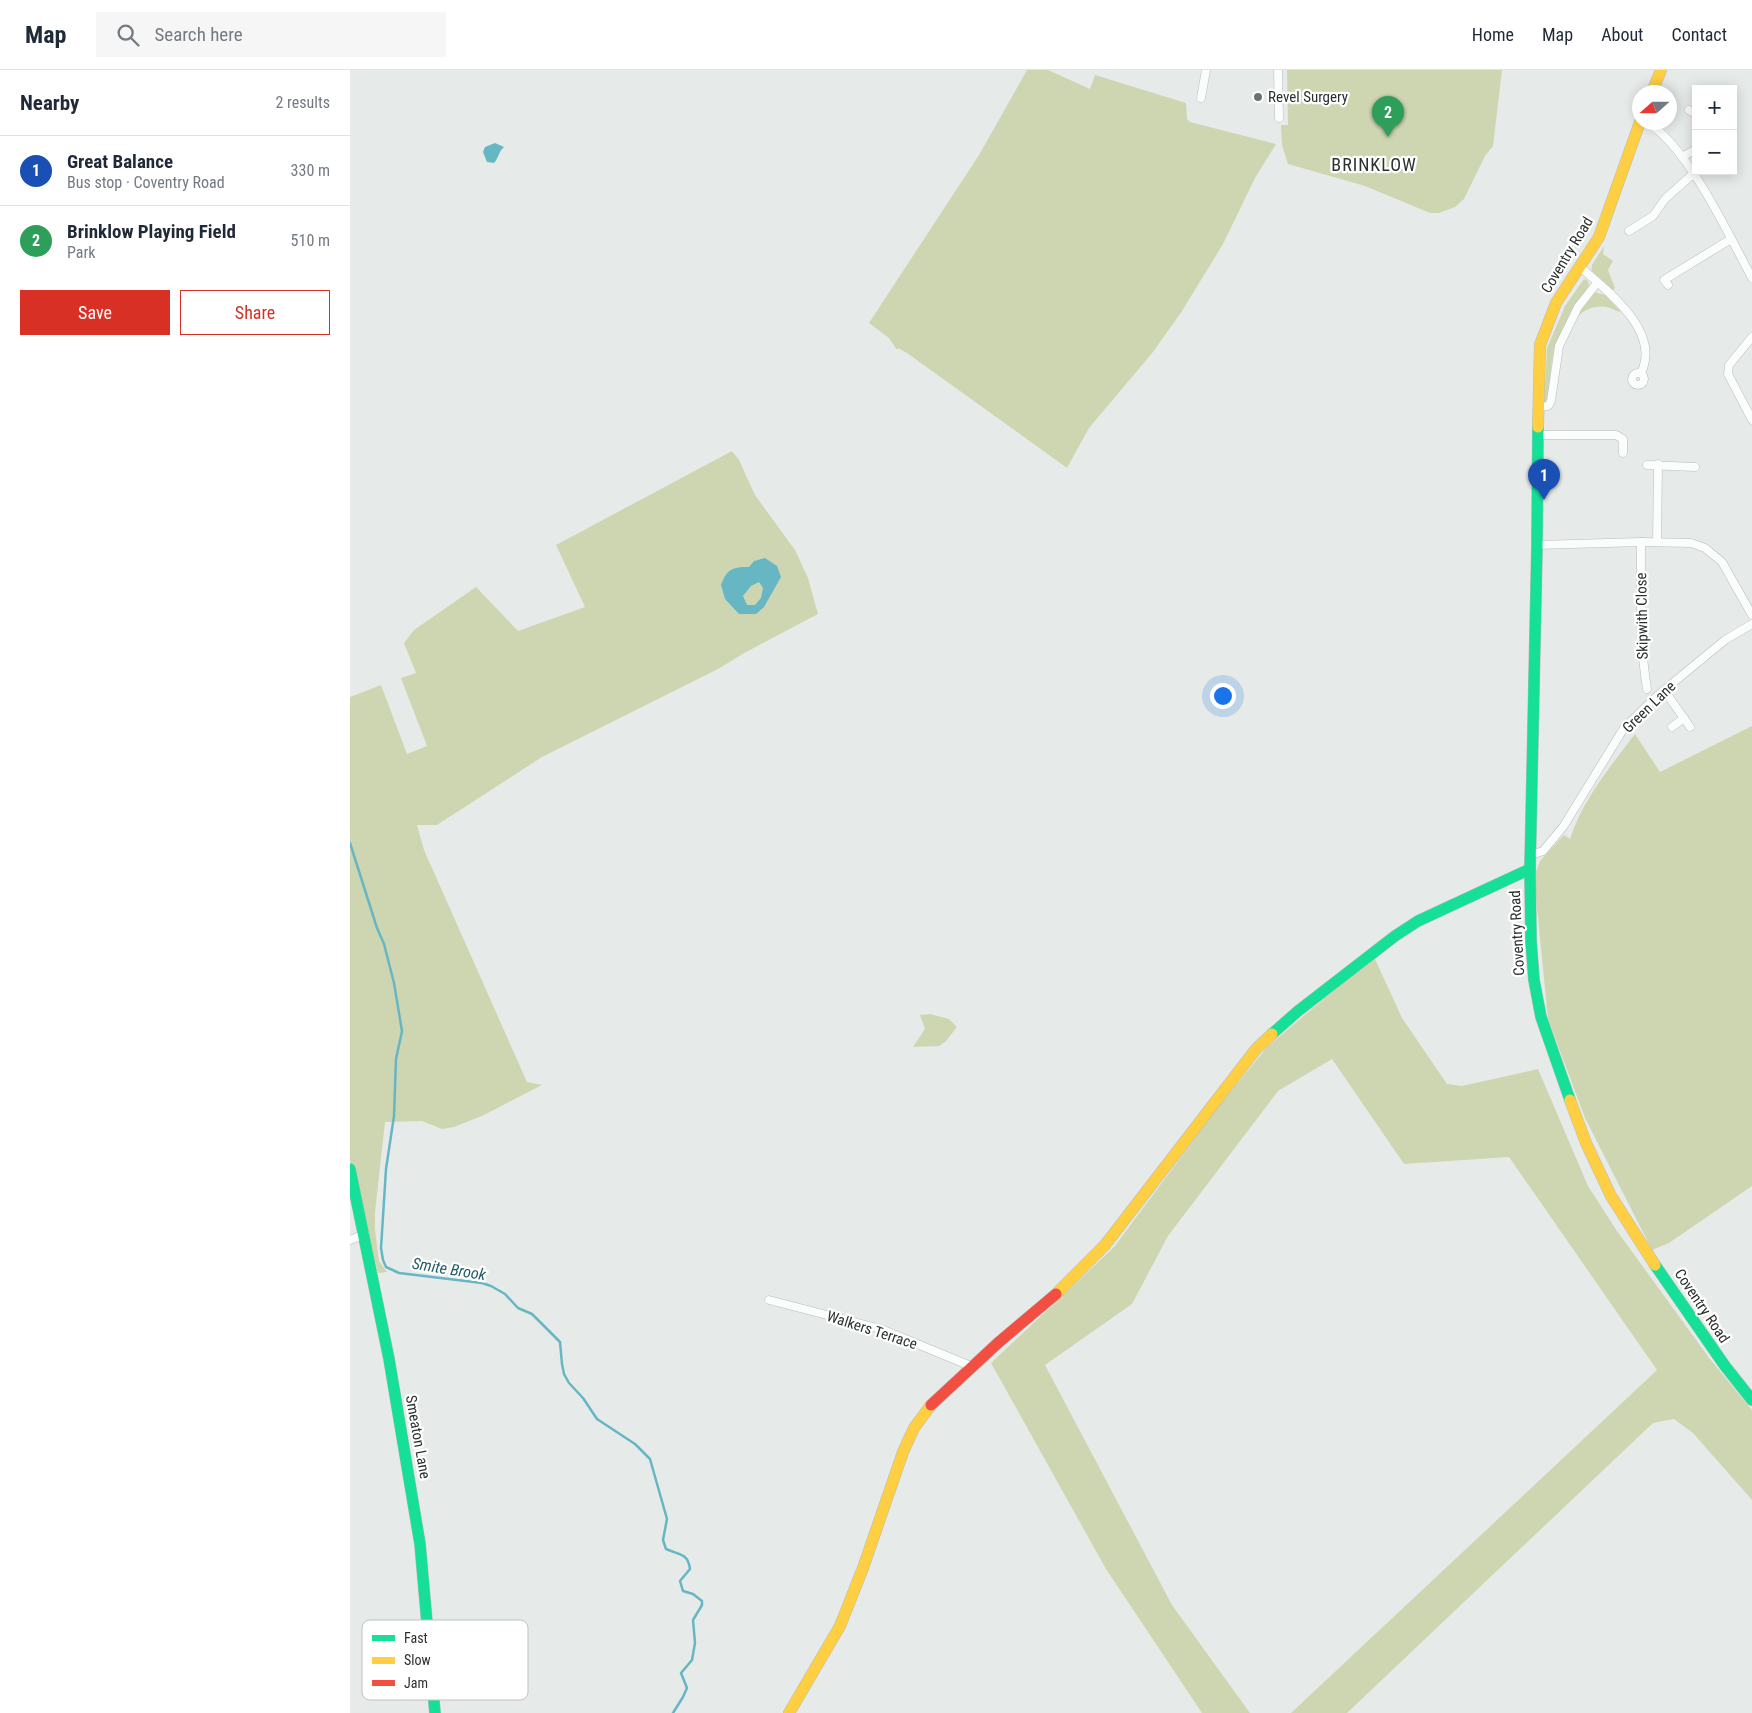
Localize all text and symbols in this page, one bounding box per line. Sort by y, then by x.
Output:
search box [96,12,446,57]
text: Map [25,21,66,49]
icon: search [114,21,142,49]
text: Search here [154,23,243,46]
text: Home [1472,24,1514,45]
text: Map [1542,24,1573,45]
text: About [1601,24,1643,45]
text: Contact [1671,24,1727,45]
north arrow [1632,85,1677,130]
map controls [1692,85,1737,175]
button: + [1692,85,1737,130]
place label: Revel Surgery [1268,88,1348,106]
text: Nearby [20,91,79,115]
marker: Revel Surgery [1252,91,1264,103]
text: 2 results [275,93,330,112]
pin: 2 [1372,96,1404,137]
button: − [1692,130,1737,175]
text: Great Balance [67,150,173,173]
district label: BRINKLOW [1331,154,1417,175]
text: 1 [32,161,40,180]
text: 330 m [291,161,330,180]
text: Bus stop · Coventry Road [67,173,225,192]
street label: Coventry Road [1537,214,1597,296]
text: Brinklow Playing Field [67,220,236,243]
text: 2 [32,231,40,250]
text: 510 m [291,231,330,250]
text: Park [67,243,96,262]
button: Save [20,290,170,335]
button: Share [180,290,330,335]
pin: 1 [1528,459,1560,500]
street label: Skipwith Close [1632,572,1652,660]
street label: Green Lane [1619,677,1679,737]
your location [1210,683,1236,709]
street label: Coventry Road [1506,890,1528,976]
water label: Smite Brook [411,1254,488,1284]
street label: Coventry Road [1671,1266,1733,1346]
street label: Walkers Terrace [824,1307,920,1353]
street label: Smeaton Lane [402,1394,434,1480]
legend [362,1620,528,1700]
text: Fast [404,1630,428,1646]
text: Slow [404,1652,431,1668]
text: Jam [404,1675,428,1691]

